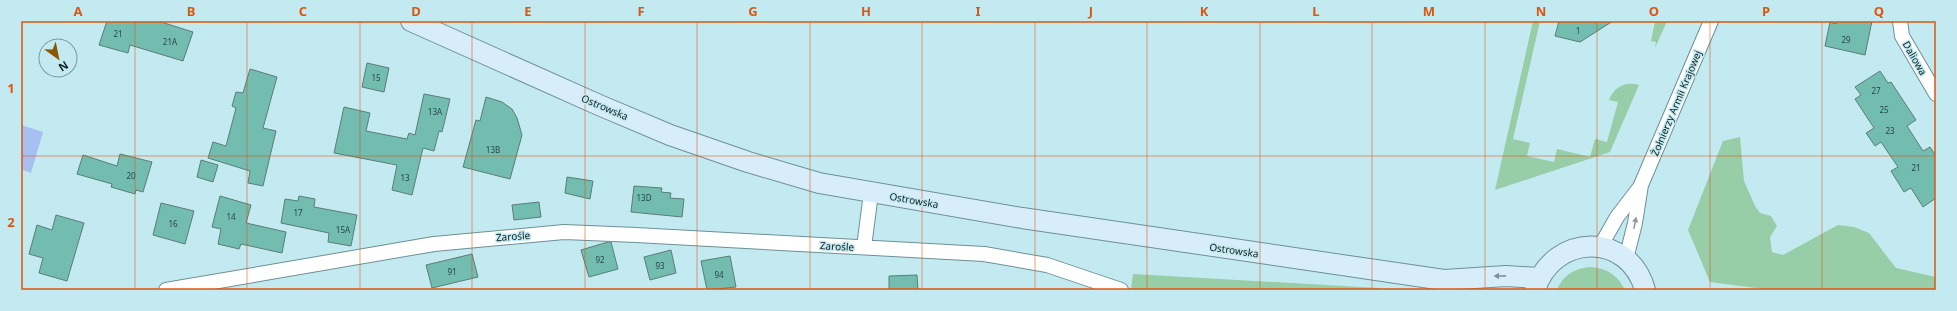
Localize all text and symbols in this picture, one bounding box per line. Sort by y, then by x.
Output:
text: A [74,2,83,20]
text: B [187,2,195,20]
text: C [299,2,307,20]
text: D [411,2,421,20]
text: E [524,2,532,20]
text: F [637,2,645,20]
text: G [748,2,758,20]
text: H [861,2,871,20]
text: I [975,2,981,20]
text: J [1088,2,1093,20]
text: K [1200,2,1209,20]
text: L [1312,2,1320,20]
text: M [1423,2,1435,20]
text: N [1536,2,1546,20]
text: O [1649,2,1659,20]
text: P [1762,2,1770,20]
text: Q [1874,2,1884,20]
house number: 1 [1576,25,1580,36]
house number: 21 [113,28,123,39]
house number: 29 [1841,34,1851,45]
house number: 21A [163,36,178,47]
north arrow [38,38,78,78]
street label: Daliowa [1900,38,1930,78]
street label: Żołnierzy Armii Krajowej [1647,48,1705,158]
text: N [56,58,72,76]
house number: 15 [371,72,381,83]
text: 1 [7,79,15,97]
house number: 27 [1871,85,1881,96]
street label: Ostrowska [579,91,631,123]
house number: 25 [1879,104,1889,115]
house number: 13A [428,106,443,117]
house number: 23 [1885,125,1895,136]
house number: 13B [486,144,500,155]
house number: 21 [1911,162,1921,173]
house number: 20 [126,170,136,181]
house number: 13 [400,172,410,183]
street label: Ostrowska [888,189,940,211]
house number: 13D [637,192,652,203]
house number: 17 [293,207,303,218]
house number: 14 [226,211,236,222]
text: 2 [7,213,15,231]
one-way arrow [1632,217,1638,229]
house number: 16 [168,218,178,229]
house number: 15A [336,224,351,235]
street label: Zarośle [495,228,531,244]
street label: Zarośle [819,238,855,254]
street label: Ostrowska [1208,240,1260,260]
house number: 92 [595,254,605,265]
house number: 93 [655,260,665,271]
house number: 91 [447,266,457,277]
house number: 94 [714,269,724,280]
one-way arrow [1493,273,1506,279]

